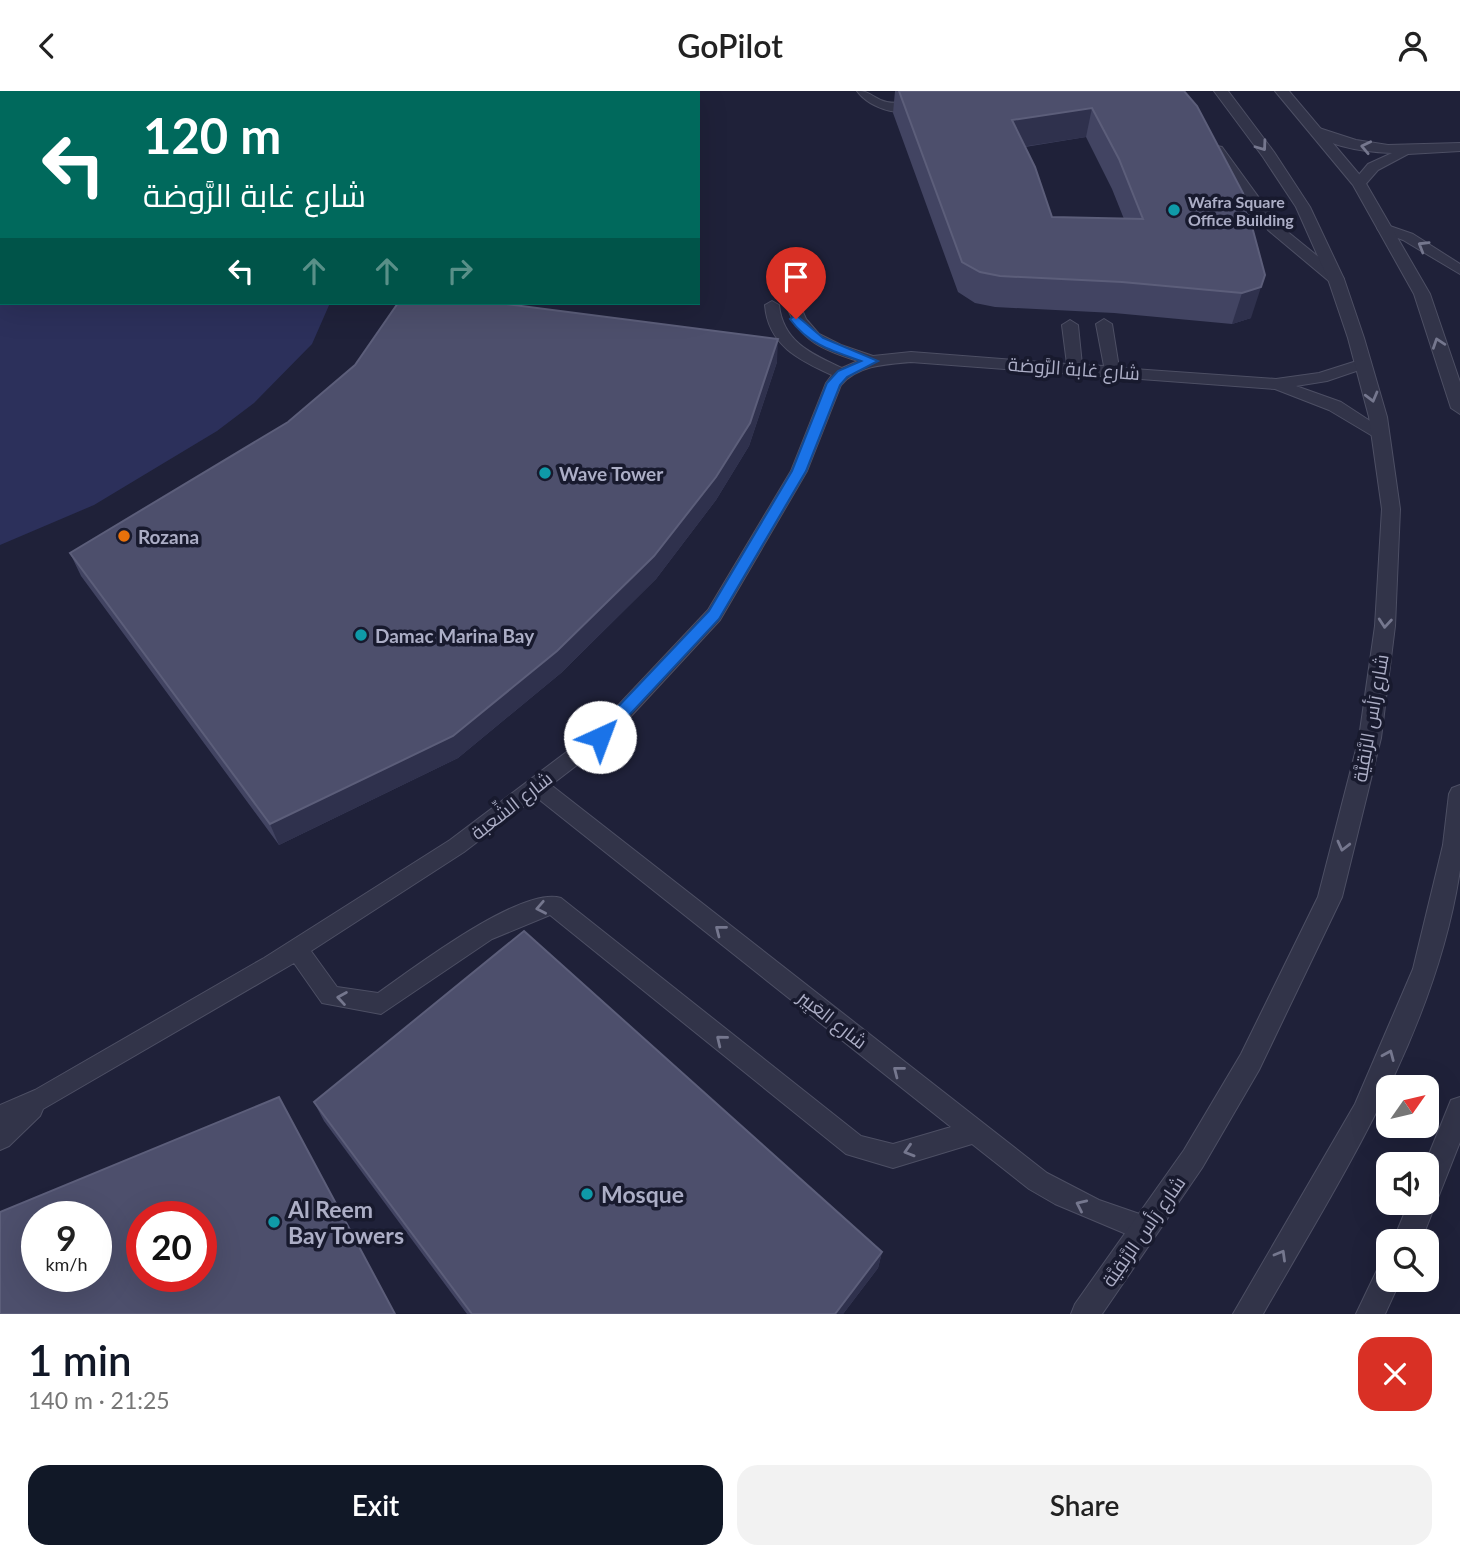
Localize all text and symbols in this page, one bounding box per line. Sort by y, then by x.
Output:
text: GoPilot [677,26,783,65]
icon: back [28,27,66,65]
icon: person [1394,27,1432,65]
text: 120 m [143,106,281,164]
icon: left [28,119,119,210]
one-way arrow [1254,138,1266,151]
one-way arrow [1360,141,1372,156]
text: شارع غابة الرَّوضة [143,175,366,214]
place label: Wafra Square Office Building [1188,192,1294,229]
marker: Wafra Square Office Building [1166,202,1182,218]
one-way arrow [1418,242,1431,255]
pin [766,247,826,319]
icon: left [222,252,260,290]
icon: ahead [295,252,333,290]
icon: ahead [368,252,406,290]
icon: right [441,252,479,290]
icon: arrive [777,258,815,296]
one-way arrow [1432,337,1446,350]
street label: شارع غابة الرَّوضة [1007,352,1141,387]
one-way arrow [1364,391,1379,403]
place label: Wave Tower [559,462,664,485]
marker: Wave Tower [537,465,553,481]
place label: Rozana [138,525,199,548]
marker: Rozana [116,528,132,544]
one-way arrow [1378,618,1393,629]
place label: Damac Marina Bay [375,624,535,647]
marker: Damac Marina Bay [353,627,369,643]
street label: شارع رَأس الرَّنقِيَّة [1347,652,1396,784]
position arrow [563,700,637,774]
street label: شارع الشِّعبة [464,764,558,846]
one-way arrow [1337,840,1351,852]
one-way arrow [535,899,547,914]
one-way arrow [715,925,727,938]
street label: شارع العَبِير [791,984,872,1055]
one-way arrow [336,991,348,1006]
one-way arrow [717,1035,729,1048]
one-way arrow [1381,1050,1395,1062]
one-way arrow [894,1066,906,1079]
north arrow [1376,1075,1438,1137]
map controls [1376,1075,1439,1292]
one-way arrow [904,1143,916,1158]
button: sound [1376,1152,1439,1215]
street label: شارع رَأس الرَّنقِيَّة [1096,1171,1192,1292]
place label: Mosque [601,1180,684,1208]
marker: Mosque [579,1186,595,1202]
place label: Al Reem Bay Towers [287,1195,404,1249]
one-way arrow [1076,1199,1088,1213]
speed limit sign: 20 [126,1201,217,1292]
marker: Al Reem Bay Towers [266,1214,282,1230]
text: 9 [56,1216,77,1258]
button: search [1376,1229,1439,1292]
one-way arrow [1273,1250,1286,1263]
text: km/h [45,1253,88,1275]
text: 1 min [28,1335,132,1385]
button: close [1358,1337,1432,1411]
text: 140 m · 21:25 [28,1386,170,1414]
button: Exit [28,1465,723,1545]
button: Share [737,1465,1432,1545]

